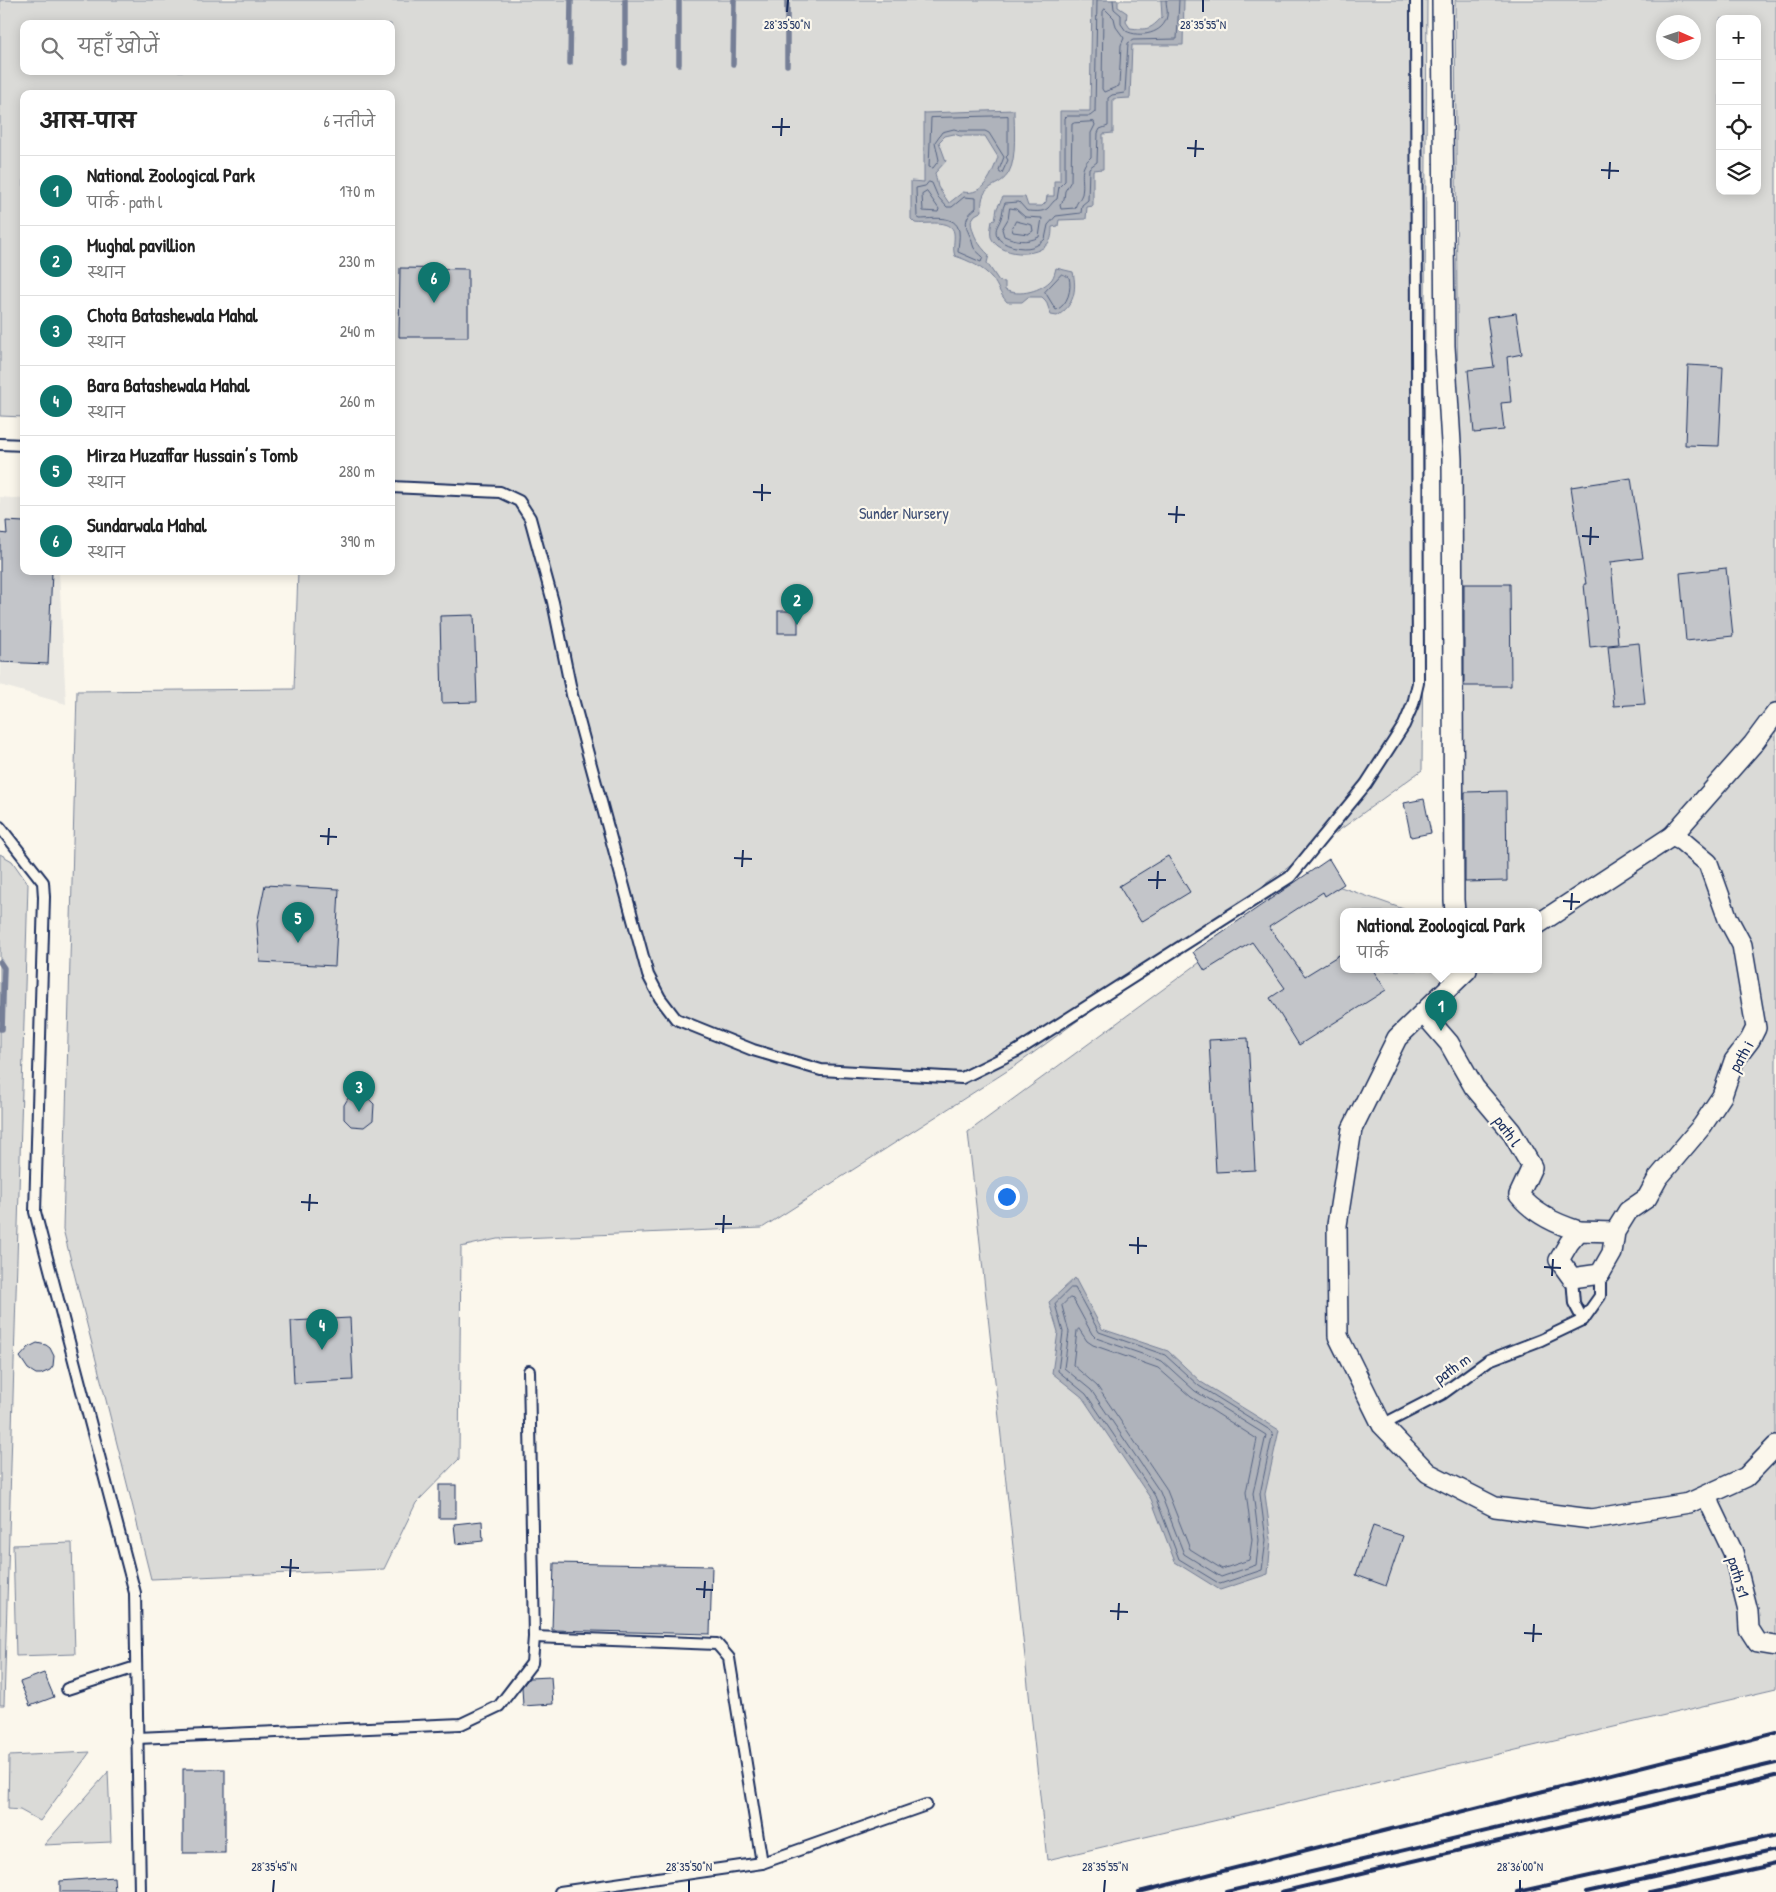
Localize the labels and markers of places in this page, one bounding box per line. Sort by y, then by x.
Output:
pin: 6 [418,262,450,303]
pin: 2 [781,584,813,625]
pin: 5 [282,902,314,943]
pin: 1 [1425,990,1457,1031]
pin: 3 [343,1071,375,1112]
pin: 4 [306,1309,338,1350]

